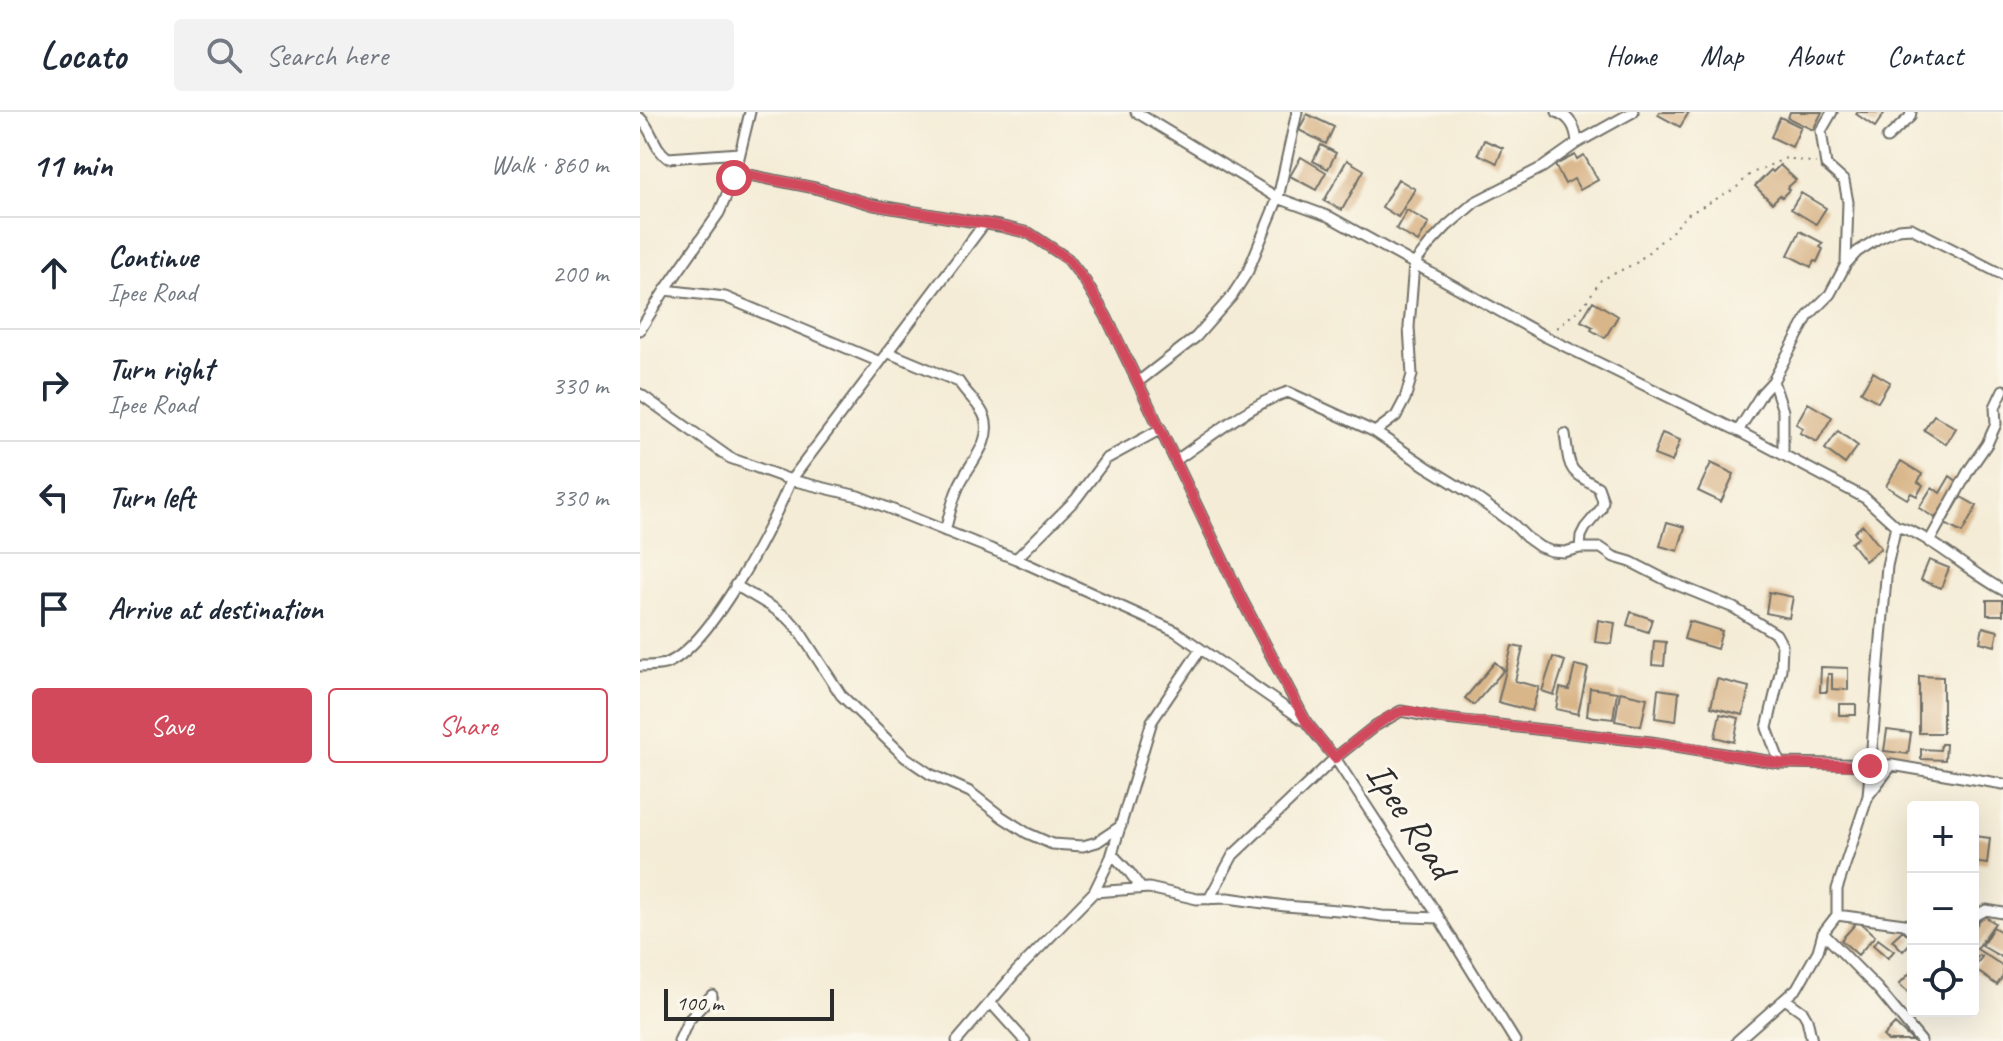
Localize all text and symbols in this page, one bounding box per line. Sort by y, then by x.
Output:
search box [174,19,734,91]
text: Locato [40,32,126,79]
icon: search [202,33,246,77]
text: Search here [266,36,388,74]
text: Home [1606,38,1656,73]
text: Map [1700,38,1743,73]
text: About [1787,38,1843,73]
text: Contact [1887,38,1963,73]
text: 11 min [32,143,112,186]
text: Walk · 860 m [491,148,608,181]
route start [716,160,752,196]
text: Continue [108,238,198,276]
icon: ahead [32,251,76,295]
text: 200 m [552,257,608,290]
text: Ipee Road [108,276,196,309]
text: Turn right [108,350,213,388]
icon: right [32,363,76,407]
text: 330 m [552,369,608,402]
text: Ipee Road [108,388,196,421]
icon: left [32,475,76,519]
text: Turn left [108,478,195,516]
text: 330 m [552,481,608,514]
icon: arrive [32,587,76,631]
text: Arrive at destination [108,590,323,628]
button: Save [32,688,312,763]
button: Share [328,688,608,763]
route end [1852,748,1888,784]
street label: Ipee Road [1356,753,1469,892]
map controls [1907,801,1979,1017]
button: + [1907,801,1979,873]
button: − [1907,873,1979,945]
button: locate [1907,945,1979,1017]
scale bar [664,985,834,1021]
text: 100 m [676,989,723,1017]

